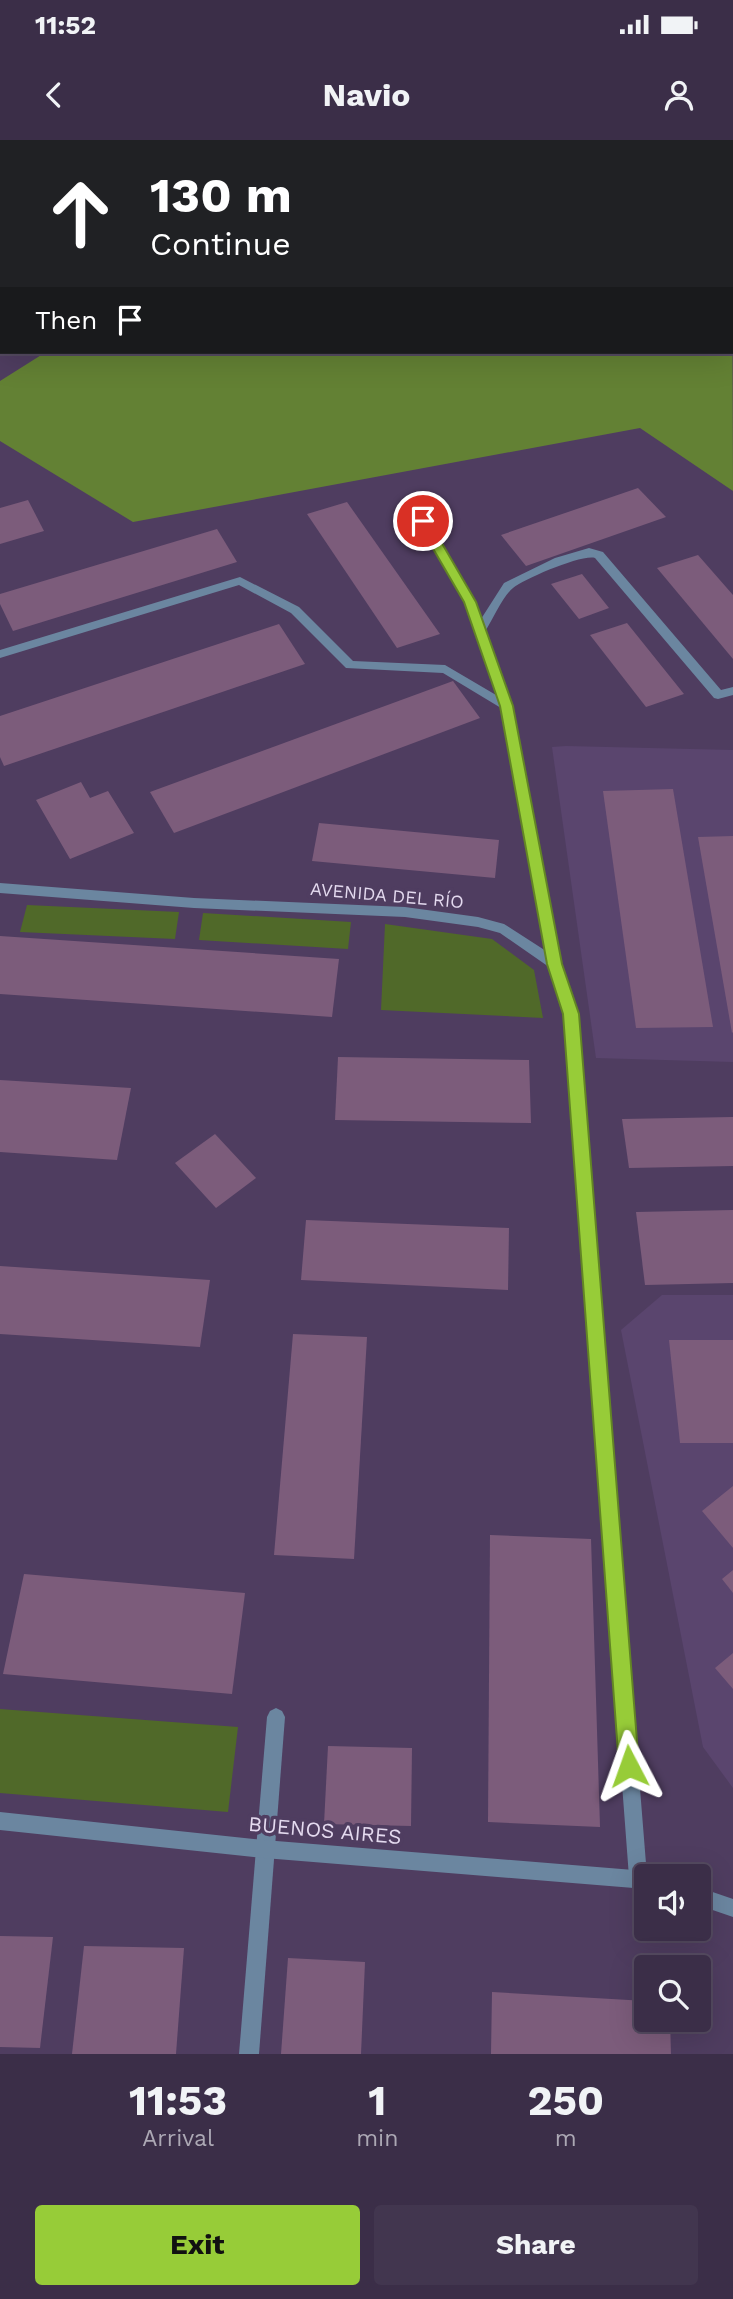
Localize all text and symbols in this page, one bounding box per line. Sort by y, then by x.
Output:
text: 11:52 [35,10,96,40]
icon: back [35,76,73,114]
text: Navio [323,76,410,114]
icon: person [660,76,698,114]
text: 130 m [150,166,292,224]
icon: ahead [35,168,126,259]
text: Continue [150,225,291,263]
icon: arrive [111,301,149,339]
text: Then [35,305,97,335]
pin [393,491,453,551]
icon: arrive [404,502,442,540]
street label: AVENIDA DEL RÍO [309,878,465,912]
position arrow [592,1729,666,1803]
street label: BUENOS AIRES [247,1811,403,1849]
map controls [634,1864,711,2032]
button: sound [634,1864,711,1941]
button: search [634,1955,711,2032]
text: 11:53 [129,2076,227,2125]
text: 1 [368,2076,386,2125]
text: 250 [527,2076,604,2125]
text: Arrival [142,2125,214,2152]
text: min [356,2125,398,2152]
text: m [555,2125,577,2152]
button: Exit [35,2205,360,2285]
button: Share [374,2205,698,2285]

